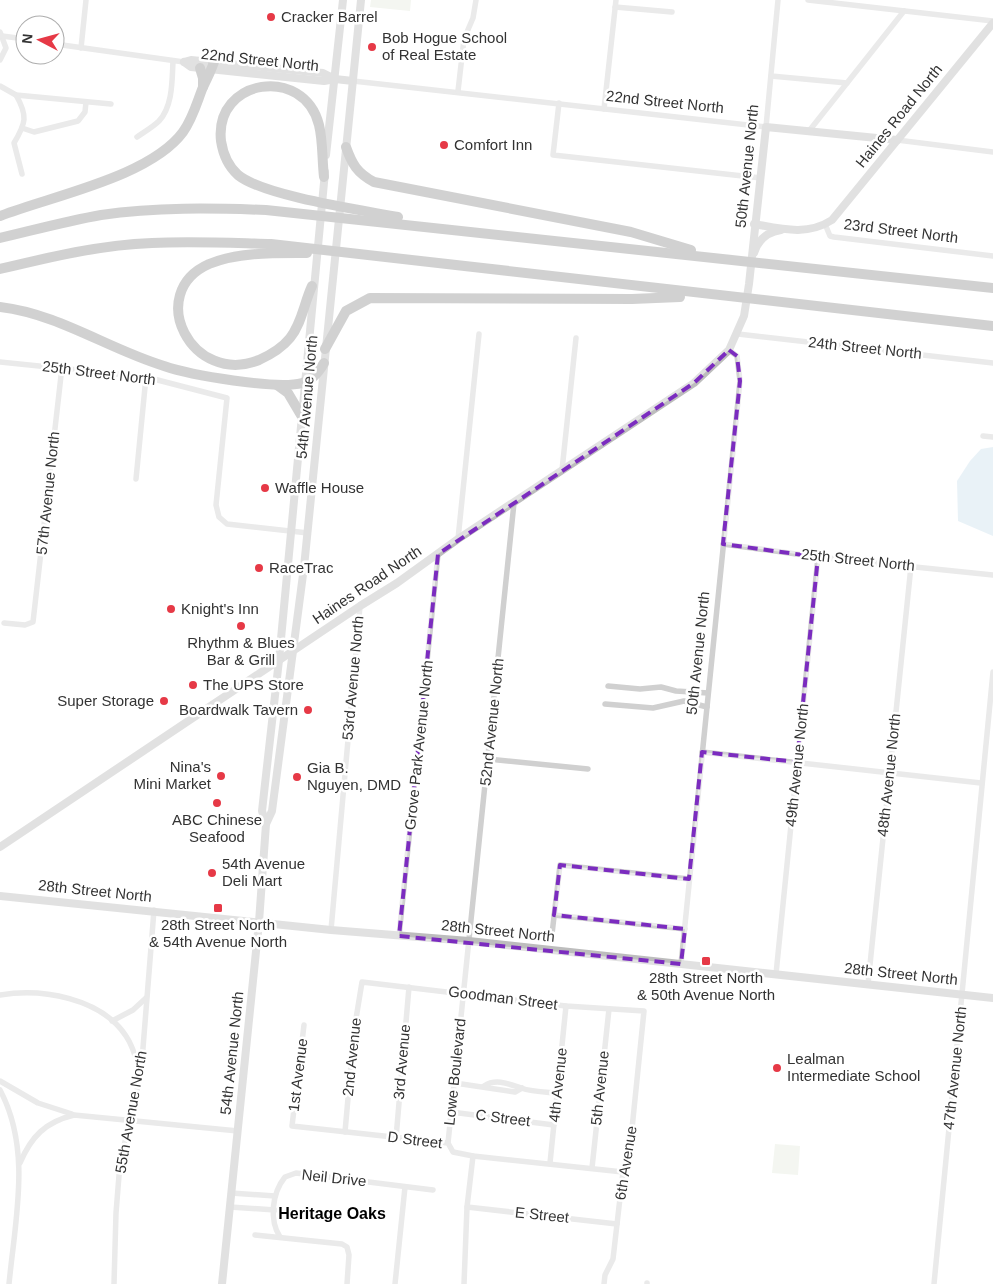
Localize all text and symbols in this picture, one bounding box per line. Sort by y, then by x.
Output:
place label: Cracker Barrel [281,8,378,25]
marker: Cracker Barrel [265,11,277,23]
north arrow [15,15,65,65]
place label: Bob Hogue School of Real Estate [382,29,507,63]
text: N [19,33,36,45]
marker: Bob Hogue School of Real Estate [366,41,378,53]
street label: 22nd Street North [200,45,320,74]
street label: Haines Road North [852,61,945,171]
street label: 22nd Street North [605,87,725,116]
street label: 50th Avenue North [732,103,761,228]
place label: Comfort Inn [454,136,532,153]
marker: Comfort Inn [438,139,450,151]
street label: 23rd Street North [843,215,959,246]
street label: 24th Street North [807,333,923,362]
street label: 54th Avenue North [293,334,320,459]
street label: 25th Street North [41,357,157,388]
street label: 57th Avenue North [33,430,62,555]
place label: Waffle House [275,479,364,496]
marker: Waffle House [259,482,271,494]
street label: Haines Road North [309,542,424,627]
street label: 25th Street North [800,545,916,574]
place label: RaceTrac [269,559,334,576]
marker: RaceTrac [253,562,265,574]
street label: 50th Avenue North [683,590,712,715]
place label: Knight's Inn [181,600,259,617]
marker: Knight's Inn [165,603,177,615]
street label: 53rd Avenue North [339,615,366,741]
marker: Rhythm & Blues Bar & Grill [235,620,247,632]
place label: Rhythm & Blues Bar & Grill [187,634,295,668]
street label: 52nd Avenue North [476,657,507,787]
street label: Grove Park Avenue North [401,659,436,831]
place label: The UPS Store [203,676,304,693]
marker: The UPS Store [187,679,199,691]
place label: Super Storage [57,692,154,709]
marker: Super Storage [158,695,170,707]
place label: Boardwalk Tavern [179,701,298,718]
street label: 49th Avenue North [782,702,811,827]
marker: Boardwalk Tavern [302,704,314,716]
street label: 48th Avenue North [874,712,903,837]
place label: Nina's Mini Market [133,758,212,792]
place label: Gia B. Nguyen, DMD [307,759,401,793]
marker: Nina's Mini Market [215,770,227,782]
marker: Gia B. Nguyen, DMD [291,771,303,783]
marker: ABC Chinese Seafood [211,797,223,809]
place label: ABC Chinese Seafood [172,811,262,845]
place label: 54th Avenue Deli Mart [222,855,305,889]
marker: 54th Avenue Deli Mart [206,867,218,879]
street label: 28th Street North [37,876,153,905]
marker: 28th Street North & 54th Avenue North [212,902,224,914]
place label: 28th Street North & 54th Avenue North [149,916,287,950]
street label: 28th Street North [440,916,556,945]
marker: 28th Street North & 50th Avenue North [700,955,712,967]
street label: 28th Street North [843,959,959,988]
place label: 28th Street North & 50th Avenue North [637,969,775,1003]
street label: Goodman Street [447,982,560,1013]
street label: 54th Avenue North [217,990,246,1115]
street label: 47th Avenue North [940,1005,969,1130]
street label: 2nd Avenue [339,1017,364,1097]
street label: Lowe Boulevard [440,1018,469,1126]
street label: 3rd Avenue [390,1024,413,1100]
street label: 1st Avenue [285,1037,310,1113]
street label: 4th Avenue [545,1047,570,1123]
street label: 55th Avenue North [111,1049,150,1174]
street label: 5th Avenue [587,1050,612,1126]
place label: Lealman Intermediate School [787,1050,920,1084]
marker: Lealman Intermediate School [771,1062,783,1074]
street label: C Street [475,1106,532,1129]
street label: 6th Avenue [611,1125,640,1201]
street label: D Street [387,1128,444,1151]
street label: Neil Drive [301,1166,367,1189]
street label: E Street [514,1203,571,1226]
district label: Heritage Oaks [278,1205,386,1222]

